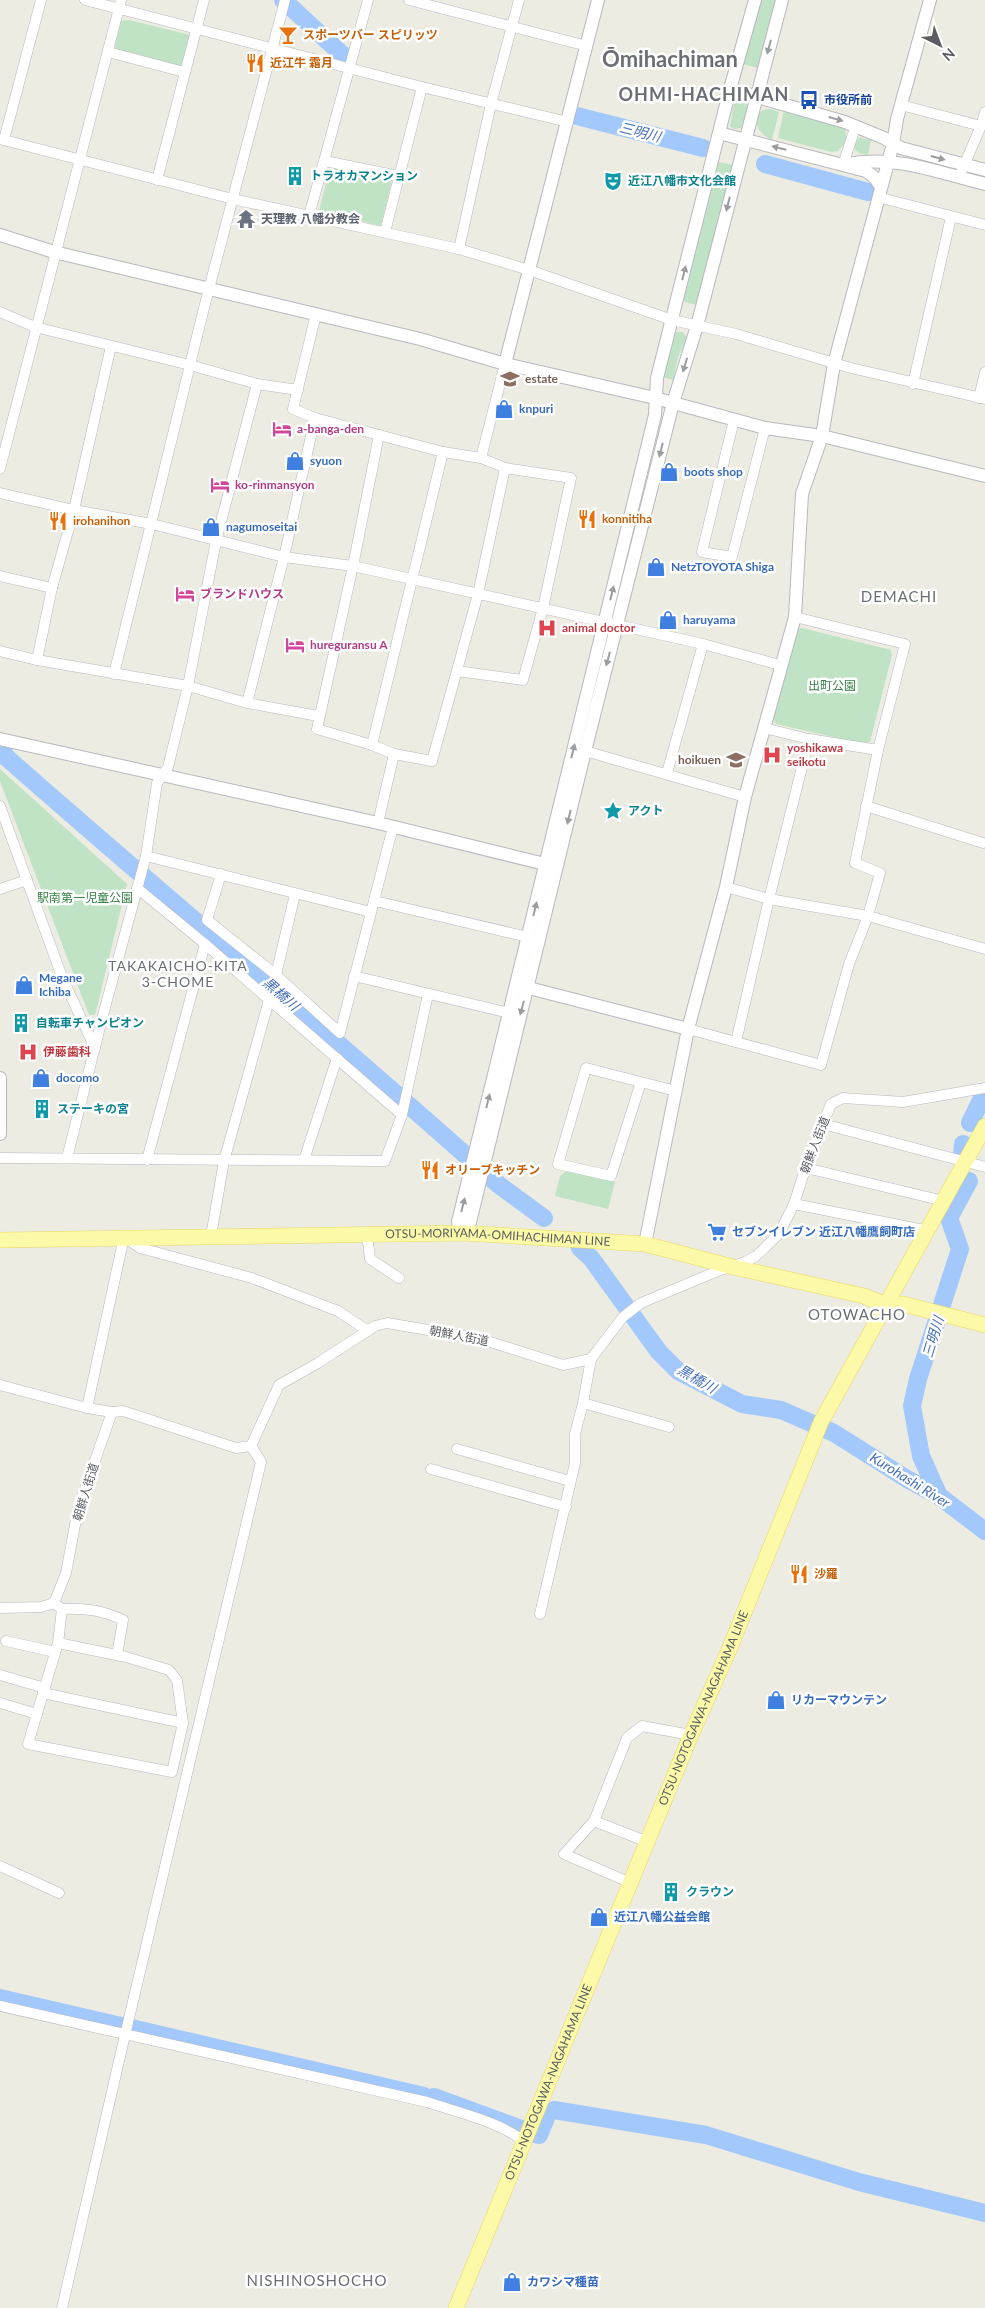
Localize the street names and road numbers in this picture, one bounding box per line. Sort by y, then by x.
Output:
street label: 朝鮮人街道 [797,1114,832,1176]
street label: OTSU-MORIYAMA-OMIHACHIMAN LINE [385,1225,611,1249]
street label: 朝鮮人街道 [428,1322,490,1349]
street label: 朝鮮人街道 [70,1461,101,1523]
street label: OTSU-NOTOGAWA-NAGAHAMA LINE [655,1608,751,1808]
street label: OTSU-NOTOGAWA-NAGAHAMA LINE [501,1982,595,2182]

